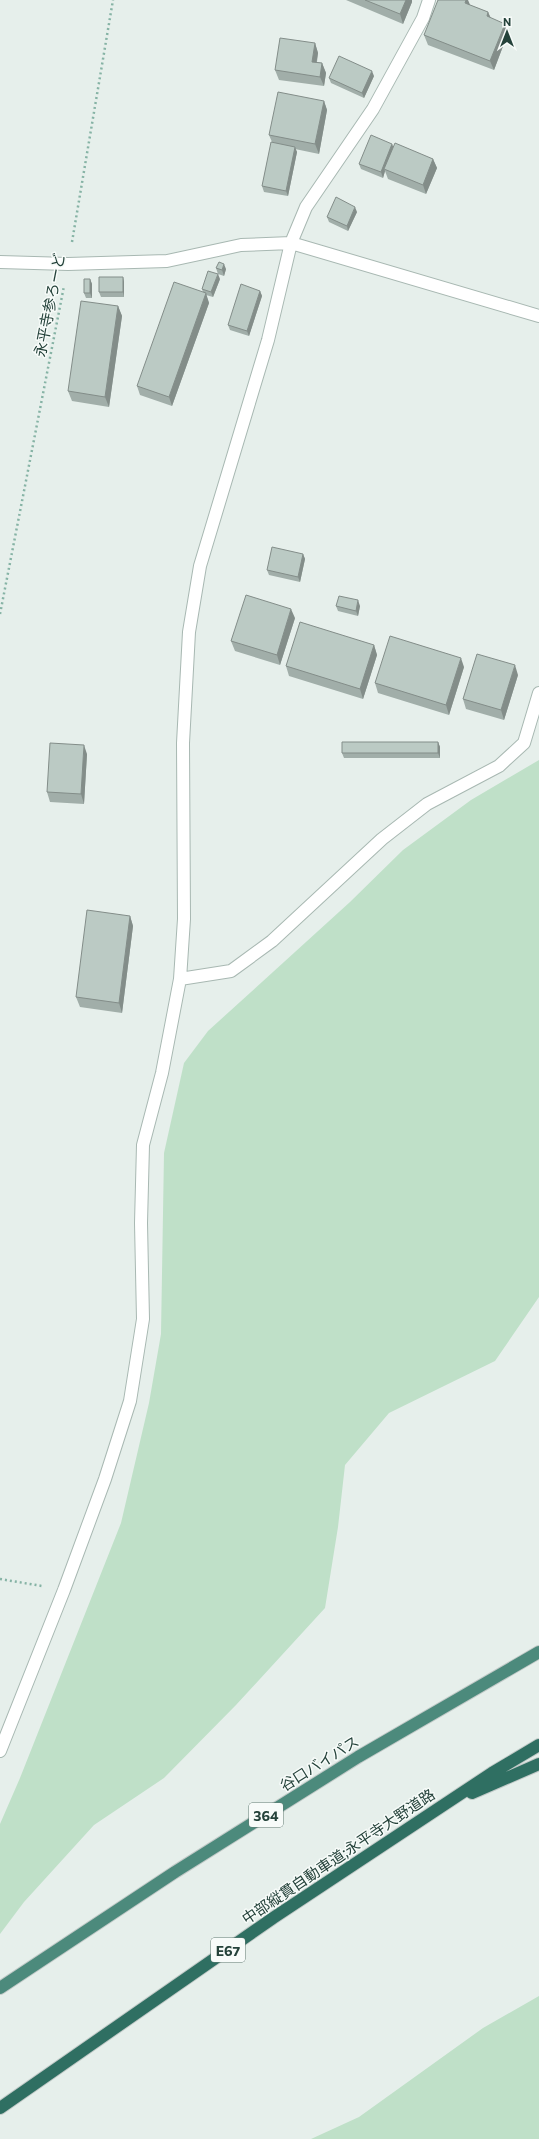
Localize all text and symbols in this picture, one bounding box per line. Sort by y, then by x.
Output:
north arrow [487,12,527,52]
text: N [503,15,511,28]
street label: 永平寺参ろーど [30,252,68,358]
street label: 谷口バイパス [276,1732,362,1794]
street label: 中部縦貫自動車道;永平寺大野道路 [238,1785,438,1927]
road number: 364 [249,1803,283,1827]
road number: E67 [211,1938,245,1962]

